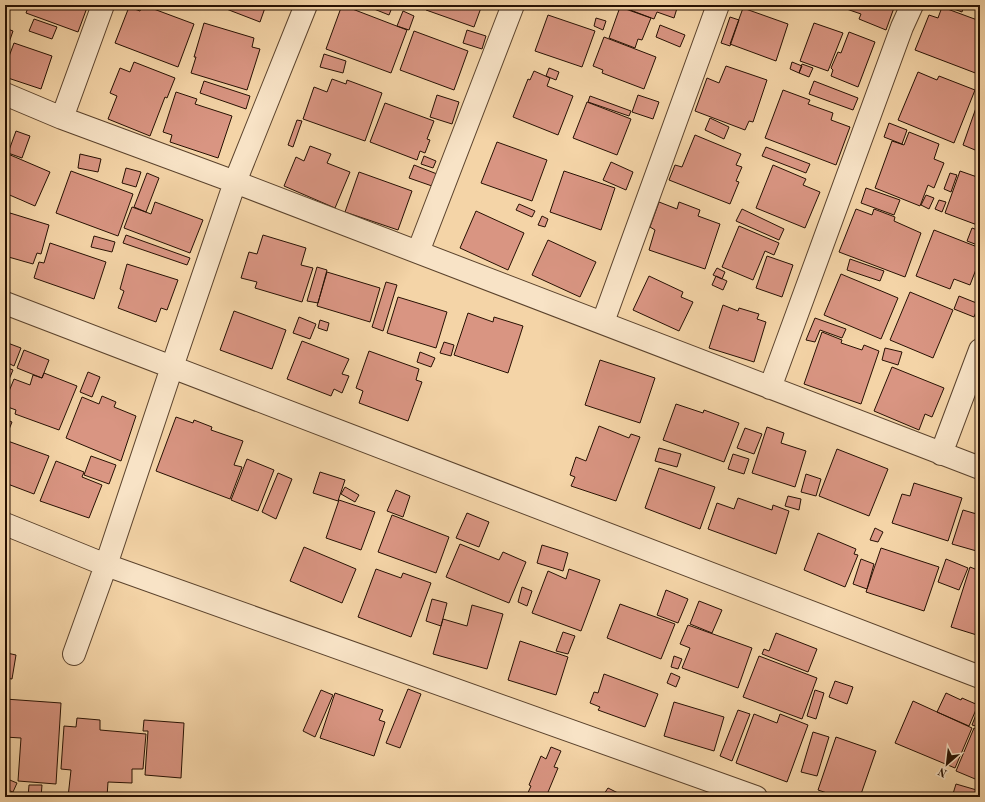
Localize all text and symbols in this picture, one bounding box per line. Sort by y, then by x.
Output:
north arrow [927,744,967,784]
text: N [936,764,949,778]

